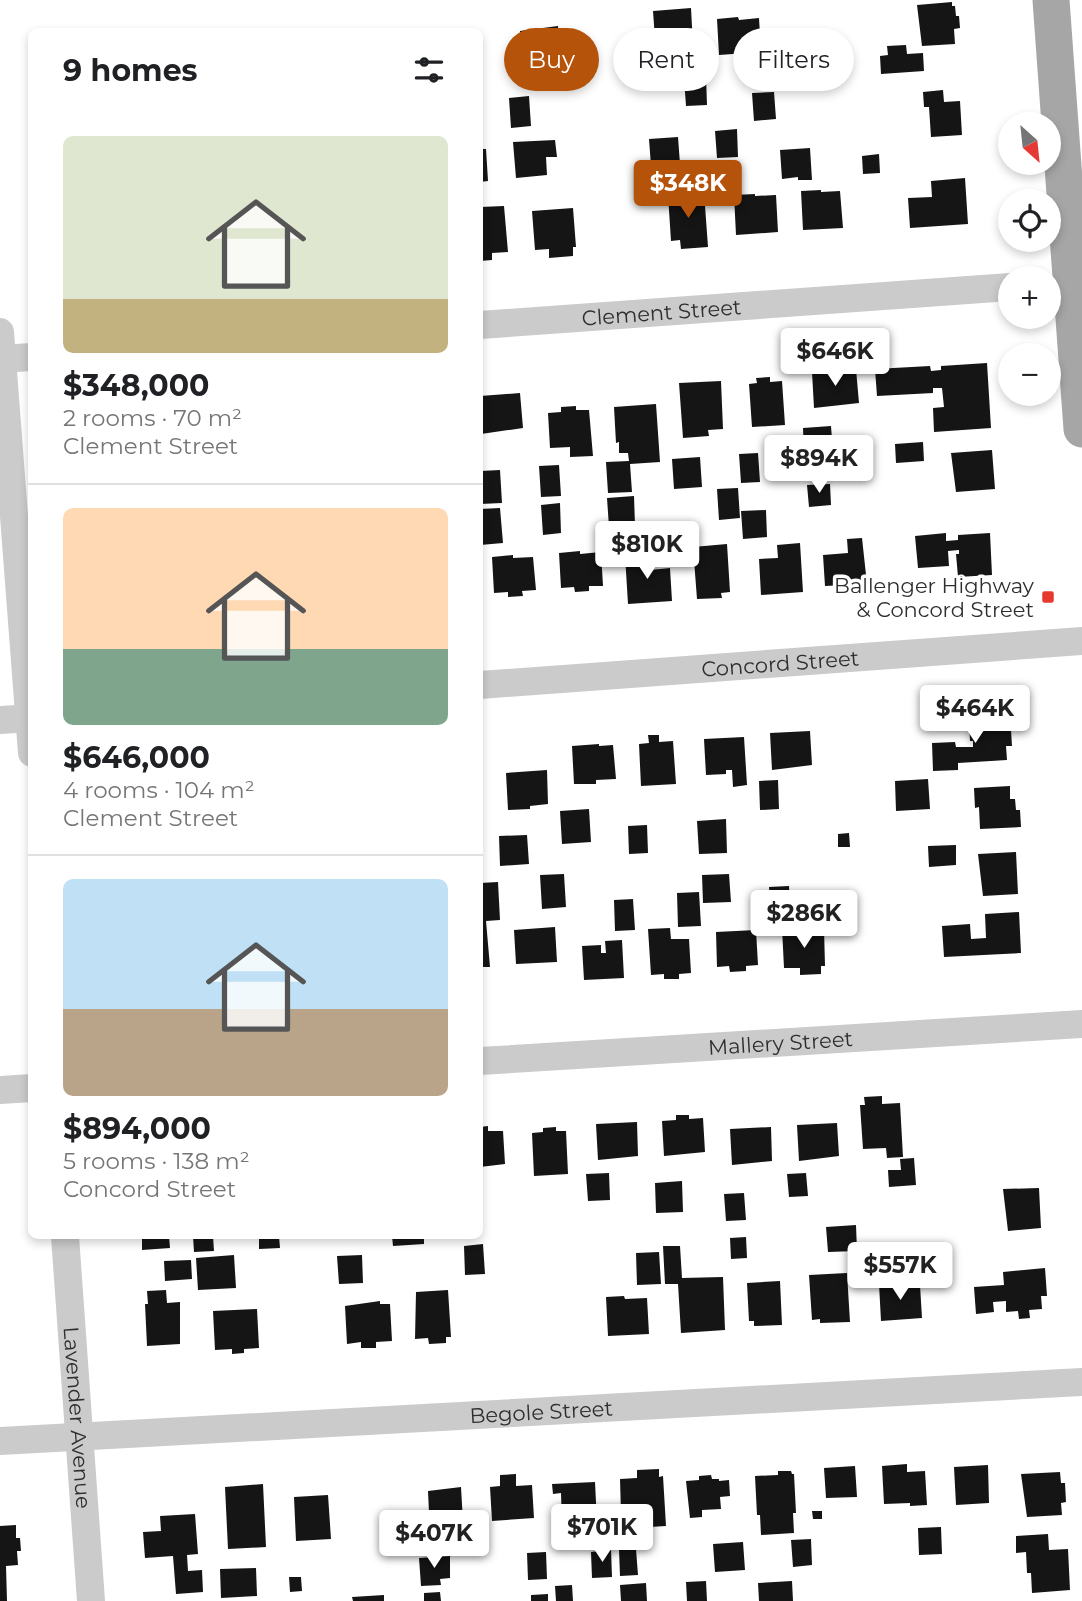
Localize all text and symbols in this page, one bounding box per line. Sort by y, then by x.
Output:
chip: Buy [504,28,599,91]
chip: Rent [613,28,719,91]
chip: Filters [733,28,854,91]
icon: filters [410,51,448,89]
text: 9 homes [63,52,198,89]
north arrow [998,112,1060,175]
map controls [998,112,1061,406]
pin: $348K [639,160,737,220]
text: $348K [650,169,726,197]
icon: home [193,181,319,307]
button: locate [998,189,1061,252]
button: + [998,266,1061,329]
street label: Clement Street [581,294,742,330]
pin: $646K [786,328,884,388]
text: $646K [797,337,873,365]
button: − [998,343,1061,406]
text: $348,000 [63,367,209,404]
text: 2 rooms · 70 m² [63,404,242,432]
text: Clement Street [63,432,238,460]
pin: $894K [770,435,868,495]
text: $894K [780,444,858,472]
pin: $810K [598,522,696,581]
text: $810K [611,530,683,558]
icon: home [193,553,319,679]
place label: Ballenger Highway & Concord Street [834,573,1035,622]
marker: Ballenger Highway & Concord Street [1040,589,1056,605]
street label: Concord Street [700,645,860,681]
pin: $464K [926,686,1024,745]
text: $464K [936,694,1014,722]
text: $646,000 [63,739,210,776]
text: 4 rooms · 104 m² [63,776,255,804]
text: Clement Street [63,804,238,832]
pin: $286K [755,890,853,950]
text: $286K [766,899,842,927]
icon: home [193,924,319,1050]
street label: Mallery Street [707,1026,854,1059]
text: $894,000 [63,1110,211,1147]
text: 5 rooms · 138 m² [63,1147,250,1175]
text: Concord Street [63,1175,236,1203]
pin: $557K [851,1242,949,1302]
text: $557K [864,1251,936,1279]
street label: Lavender Avenue [59,1326,97,1510]
street label: Begole Street [469,1395,614,1428]
pin: $701K [553,1504,651,1564]
pin: $407K [385,1510,483,1570]
text: $701K [567,1513,637,1541]
text: $407K [395,1519,473,1547]

